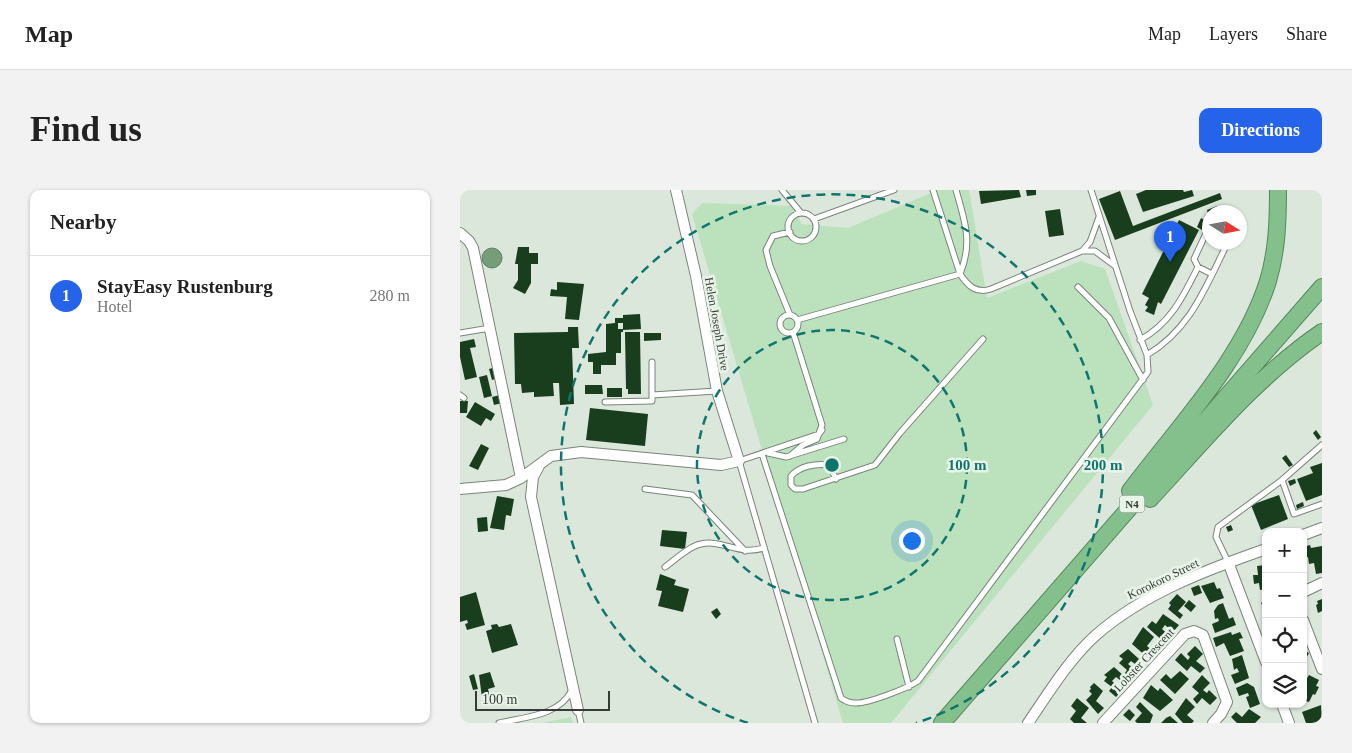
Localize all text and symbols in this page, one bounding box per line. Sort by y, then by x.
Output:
text: Map [25,21,73,47]
text: Map [1148,24,1181,44]
text: Layers [1209,24,1258,44]
text: Share [1286,24,1327,44]
button: Directions [1199,108,1322,153]
text: Find us [30,110,142,149]
north arrow [1202,205,1247,250]
text: Nearby [50,210,117,234]
pin: 1 [1154,221,1186,262]
text: StayEasy Rustenburg [97,276,273,297]
street label: Helen Joseph Drive [702,276,732,372]
text: 1 [62,287,70,304]
text: 280 m [370,287,410,304]
text: Hotel [97,298,133,315]
centre of rings [823,456,841,474]
text: 100 m [948,457,987,473]
text: 200 m [1084,457,1123,473]
road number: N4 [1120,496,1144,512]
your location [899,528,925,554]
map controls [1262,528,1307,708]
button: + [1262,528,1307,573]
street label: Korokoro Street [1125,555,1202,602]
button: − [1262,573,1307,618]
button: locate [1262,618,1307,663]
street label: Lobster Crescent [1111,625,1177,695]
button: layers [1262,663,1307,708]
scale bar [475,688,610,711]
text: 100 m [482,692,517,707]

